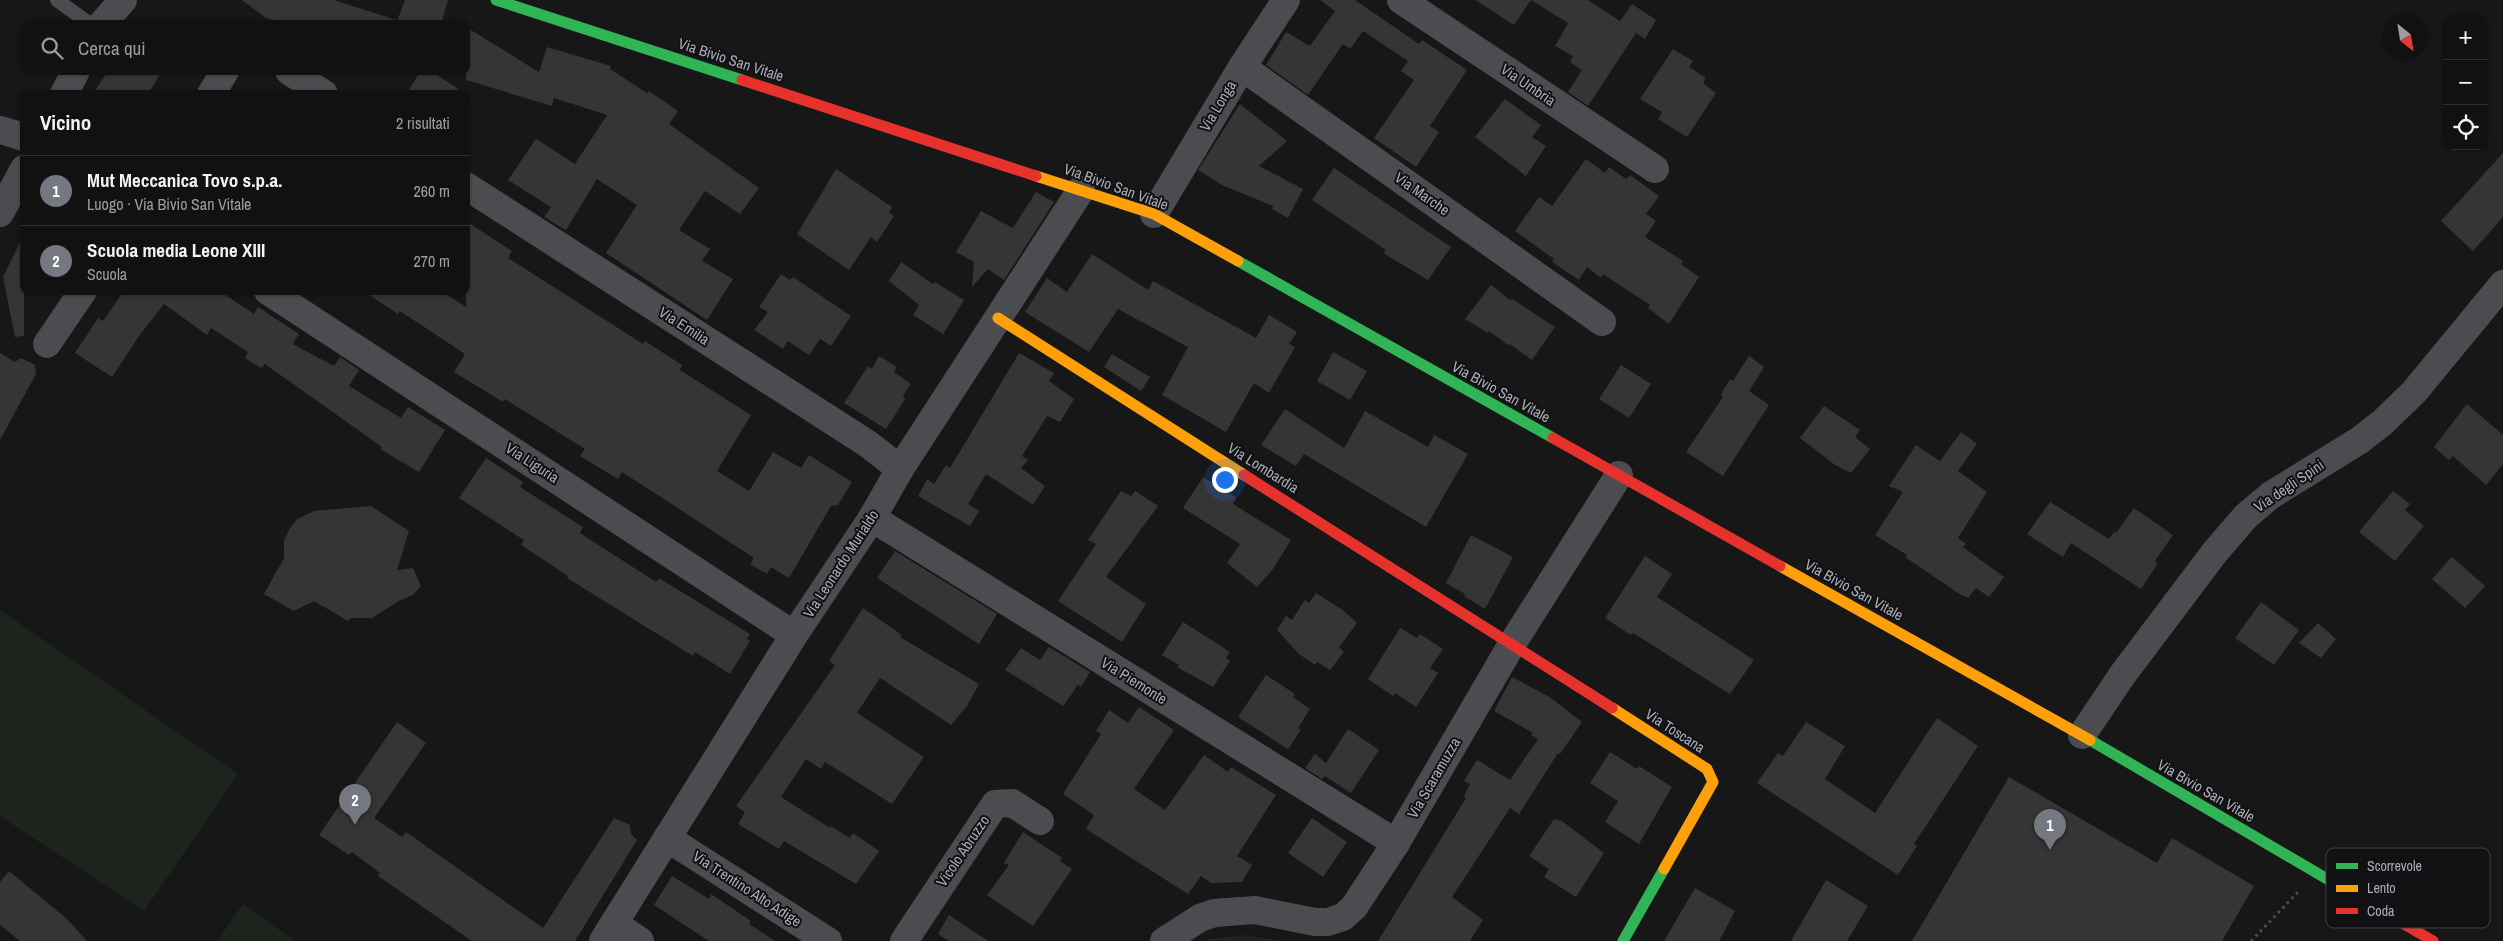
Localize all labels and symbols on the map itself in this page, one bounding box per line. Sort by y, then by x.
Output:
north arrow [2383,15,2428,60]
street label: Via Bivio San Vitale [676,33,787,87]
street label: Via Umbria [1497,59,1560,111]
street label: Via Longa [1194,76,1241,135]
street label: Via Bivio San Vitale [1061,158,1171,215]
street label: Via Marche [1391,167,1454,220]
street label: Via Emilia [655,301,714,350]
street label: Via Bivio San Vitale [1448,356,1554,427]
street label: Via Liguria [501,437,563,488]
street label: Via Lombardia [1224,437,1303,498]
street label: Via degli Spini [2249,454,2328,517]
your location [1212,467,1238,493]
street label: Via Leonardo Murialdo [798,505,883,622]
street label: Via Bivio San Vitale [1801,554,1907,625]
street label: Via Piemonte [1097,652,1171,709]
street label: Via Toscana [1641,703,1709,758]
street label: Via Scaramuzza [1402,733,1465,822]
street label: Via Bivio San Vitale [2154,754,2259,827]
pin: 2 [339,784,371,825]
pin: 1 [2034,809,2066,850]
street label: Vicolo Abruzzo [931,811,994,891]
street label: Via Trentino Alto Adige [689,846,806,932]
legend [2326,848,2490,928]
text: Scorrevole [2367,857,2422,875]
text: Lento [2367,879,2396,897]
text: Coda [2367,902,2395,920]

